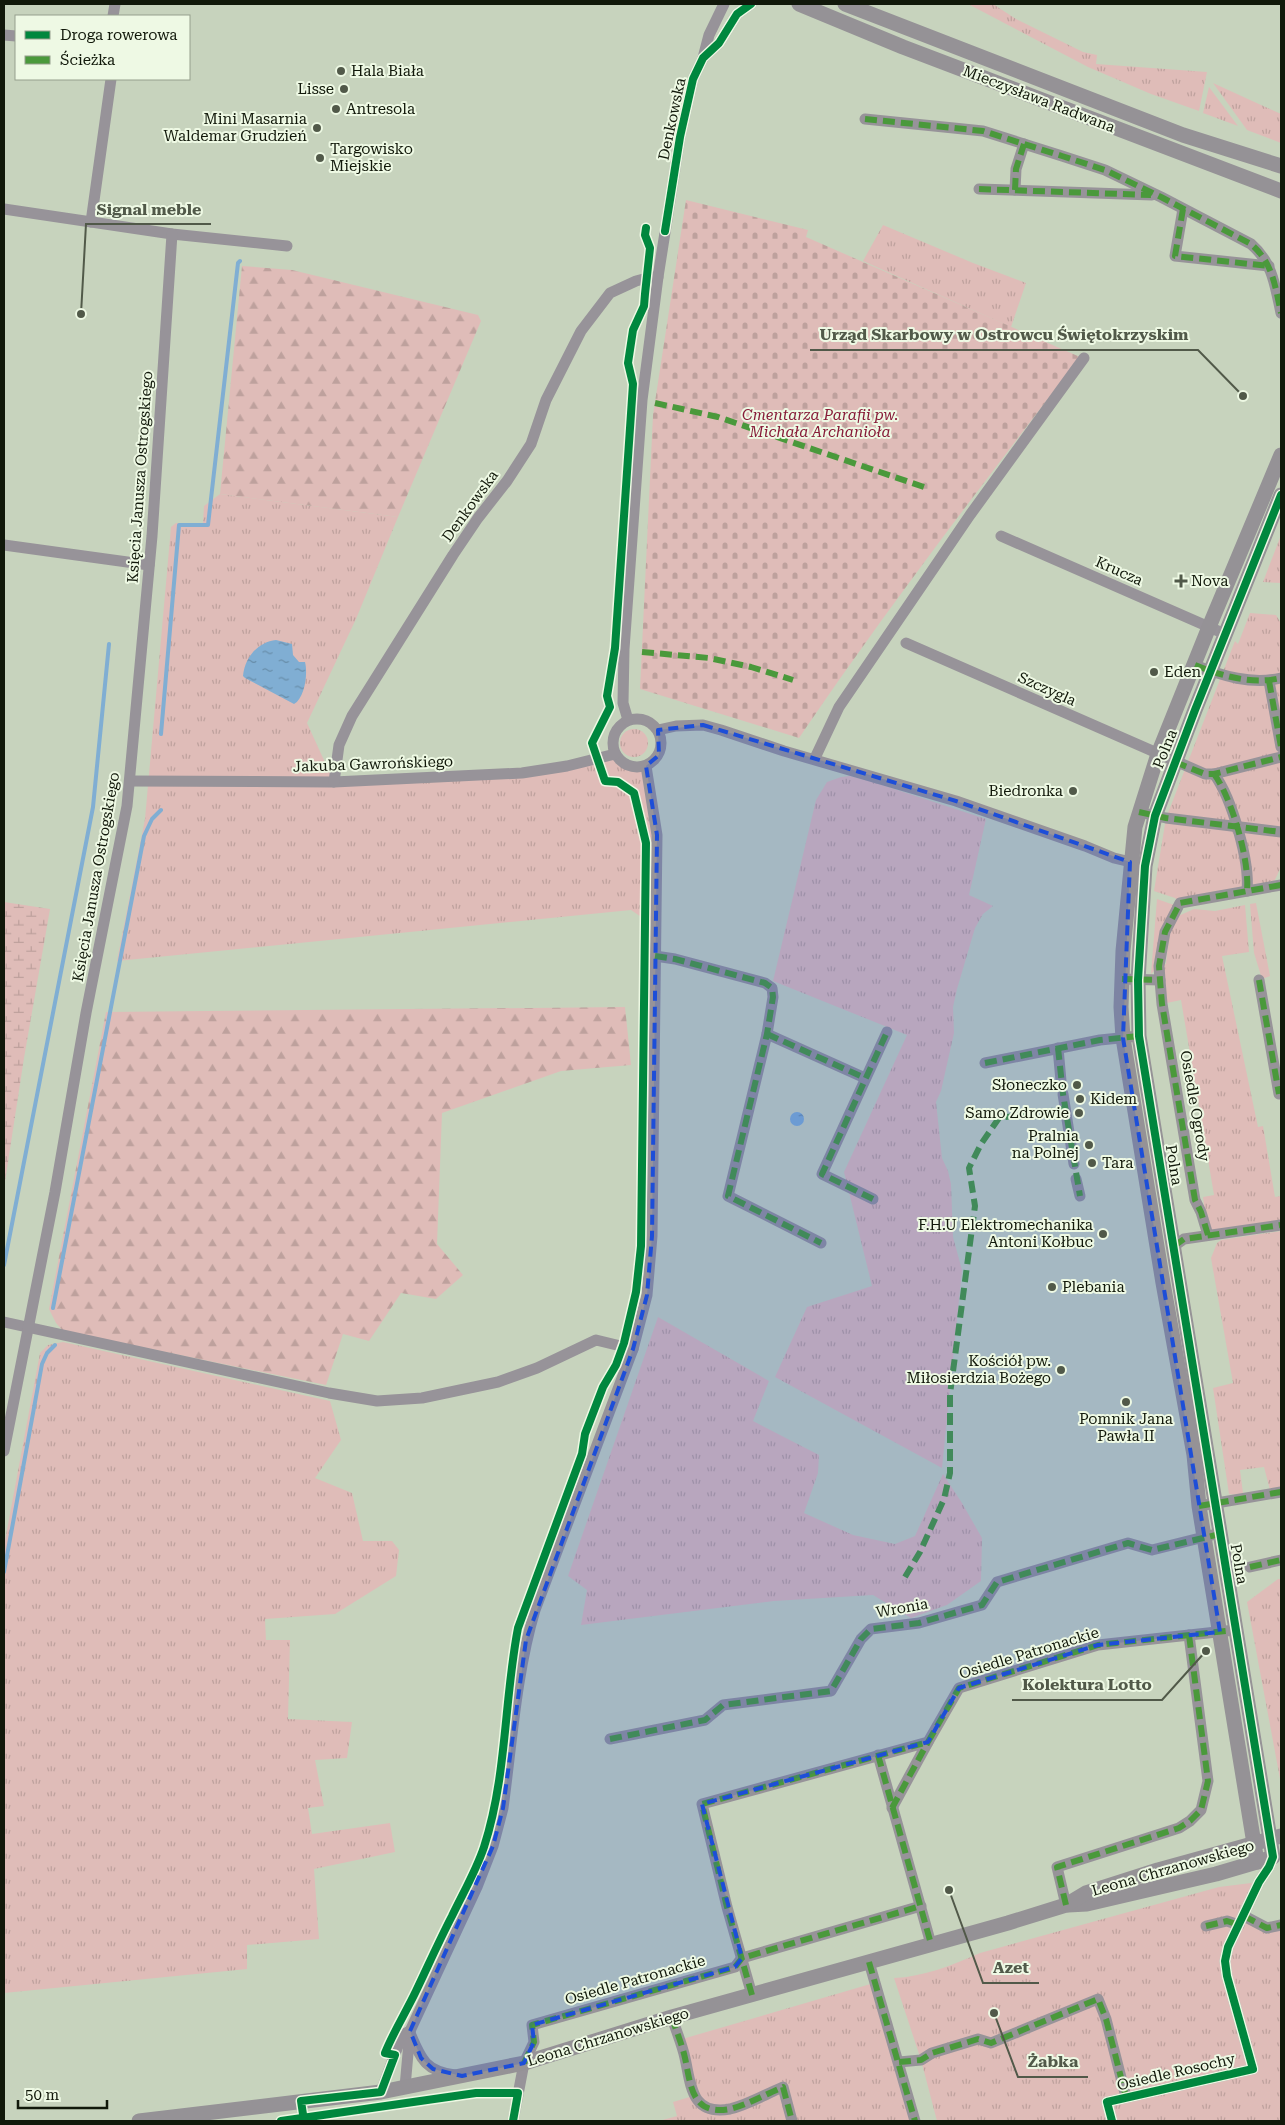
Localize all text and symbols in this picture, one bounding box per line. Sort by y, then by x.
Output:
legend [15,15,190,80]
text: Droga rowerowa [60,26,177,44]
text: Ścieżka [60,50,115,69]
place label: Hala Biała [351,62,424,80]
street label: Mieczysława Radwana [960,62,1118,136]
marker: Hala Biała [335,65,347,77]
street label: Denkowska [654,76,690,162]
place label: Lisse [298,80,334,98]
marker: Lisse [338,83,350,95]
place label: Antresola [346,100,415,118]
marker: Antresola [330,103,342,115]
place label: Mini Masarnia Waldemar Grudzień [163,110,307,145]
marker: Mini Masarnia Waldemar Grudzień [311,122,323,134]
place label: Targowisko Miejskie [330,140,413,175]
marker: Targowisko Miejskie [314,152,326,164]
callout: Signal meble [86,193,211,224]
text: Signal meble [97,200,201,219]
callout: Urząd Skarbowy w Ostrowcu Świętokrzyskim [810,319,1198,350]
text: Urząd Skarbowy w Ostrowcu Świętokrzyskim [820,325,1189,344]
street label: Księcia Janusza Ostrogskiego [124,370,156,584]
park label: Cmentarza Parafii pw. Michała Archanioła [742,406,898,441]
street label: Denkowska [438,467,502,545]
street label: Krucza [1092,553,1146,589]
place label: Nova [1191,572,1228,590]
marker: Nova [1175,575,1187,587]
place label: Eden [1164,663,1202,681]
marker: Eden [1148,666,1160,678]
street label: Szczygla [1015,668,1079,710]
street label: Polna [1149,727,1181,771]
street label: Jakuba Gawrońskiego [293,752,453,776]
street label: Księcia Janusza Ostrogskiego [69,771,123,983]
place label: Biedronka [988,782,1063,800]
marker: Biedronka [1067,785,1079,797]
street label: Osiedle Ogrody [1176,1049,1214,1163]
place label: Słoneczko [992,1076,1067,1094]
marker: Słoneczko [1071,1079,1083,1091]
place label: Kidem [1090,1090,1138,1108]
marker: Kidem [1074,1093,1086,1105]
place label: Samo Zdrowie [965,1104,1069,1122]
marker: Samo Zdrowie [1073,1107,1085,1119]
place label: Pralnia na Polnej [1012,1127,1079,1162]
marker: Pralnia na Polnej [1083,1139,1095,1151]
street label: Polna [1162,1143,1186,1187]
place label: Tara [1102,1154,1133,1172]
marker: Tara [1086,1157,1098,1169]
place label: F.H.U Elektromechanika Antoni Kołbuc [918,1216,1093,1251]
marker: F.H.U Elektromechanika Antoni Kołbuc [1097,1228,1109,1240]
place label: Plebania [1062,1278,1125,1296]
marker: Plebania [1046,1281,1058,1293]
place label: Kościół pw. Miłosierdzia Bożego [907,1352,1051,1387]
marker: Kościół pw. Miłosierdzia Bożego [1055,1364,1067,1376]
marker: Pomnik Jana Pawła II [1120,1396,1132,1408]
place label: Pomnik Jana Pawła II [1079,1410,1173,1445]
street label: Polna [1227,1542,1251,1586]
street label: Wronia [874,1595,930,1621]
street label: Osiedle Patronackie [957,1623,1101,1683]
callout: Kolektura Lotto [1012,1669,1162,1700]
text: Kolektura Lotto [1022,1675,1152,1694]
street label: Leona Chrzanowskiego [1090,1836,1256,1900]
street label: Osiedle Patronackie [563,1951,707,2009]
callout: Azet [983,1952,1039,1983]
text: Azet [993,1958,1029,1977]
street label: Leona Chrzanowskiego [525,2004,691,2070]
callout: Żabka [1018,2046,1088,2077]
street label: Osiedle Rosochy [1115,2050,1237,2094]
text: Żabka [1028,2052,1079,2071]
scale bar [18,2078,106,2110]
text: 50 m [25,2086,60,2104]

